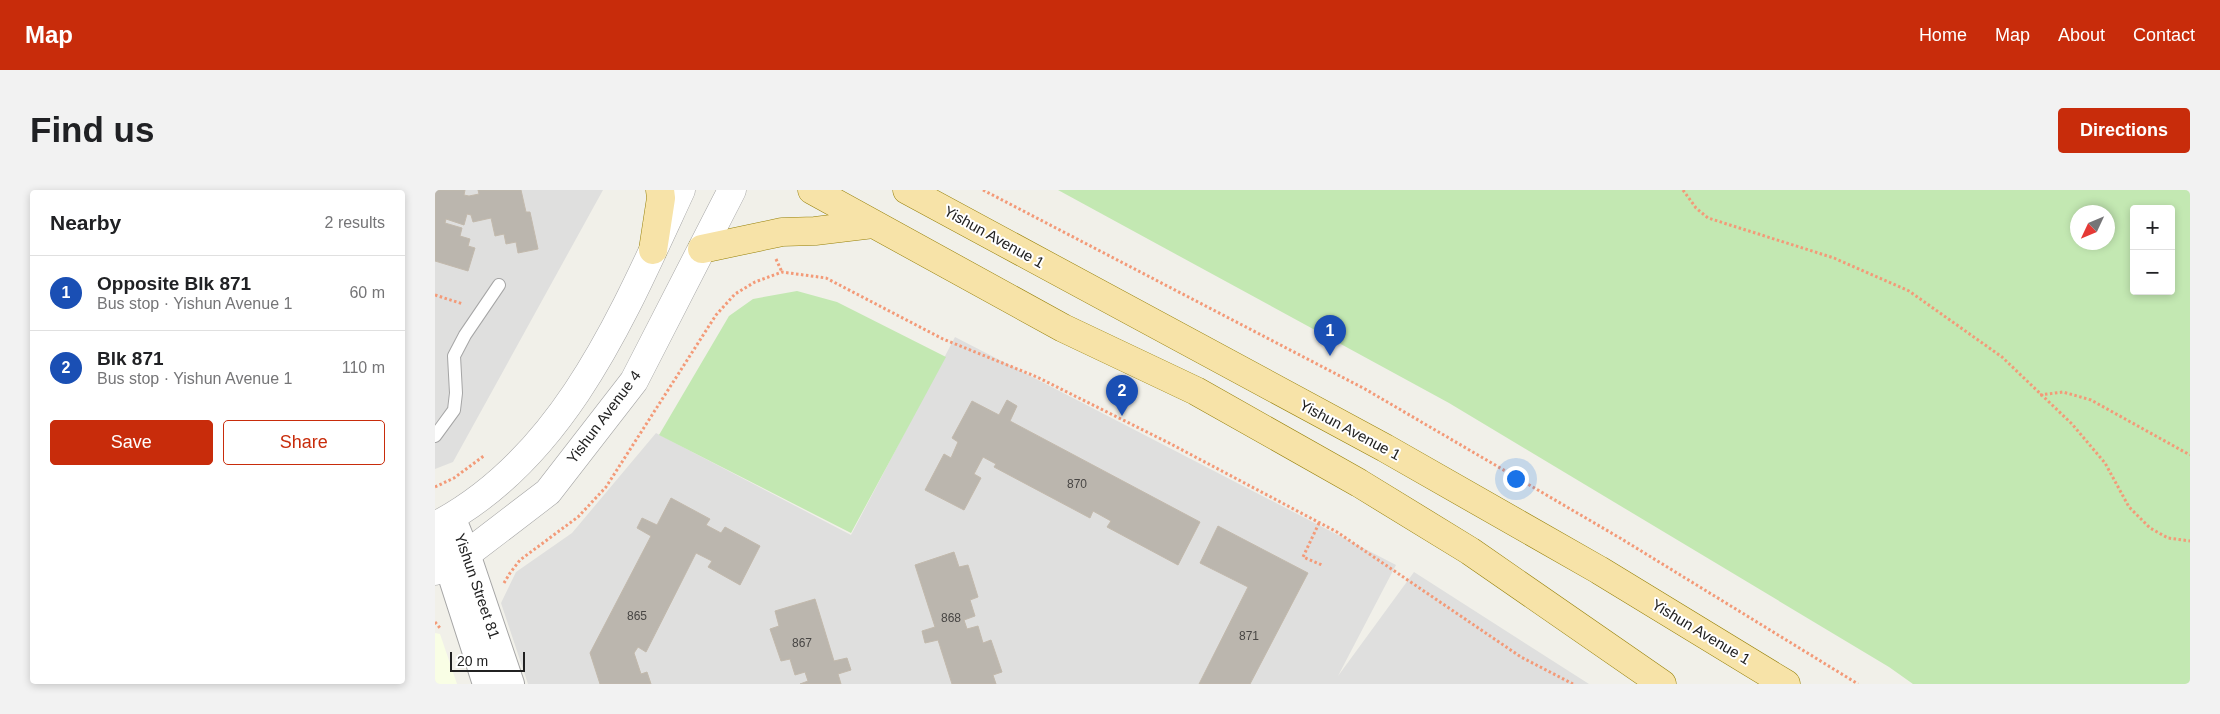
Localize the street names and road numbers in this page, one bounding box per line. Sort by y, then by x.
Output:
street label: Yishun Avenue 1 [941,202,1047,271]
street label: Yishun Avenue 4 [563,367,644,466]
street label: Yishun Avenue 1 [1297,396,1404,463]
street label: Yishun Street 81 [451,531,503,641]
street label: Yishun Avenue 1 [1649,596,1754,668]

